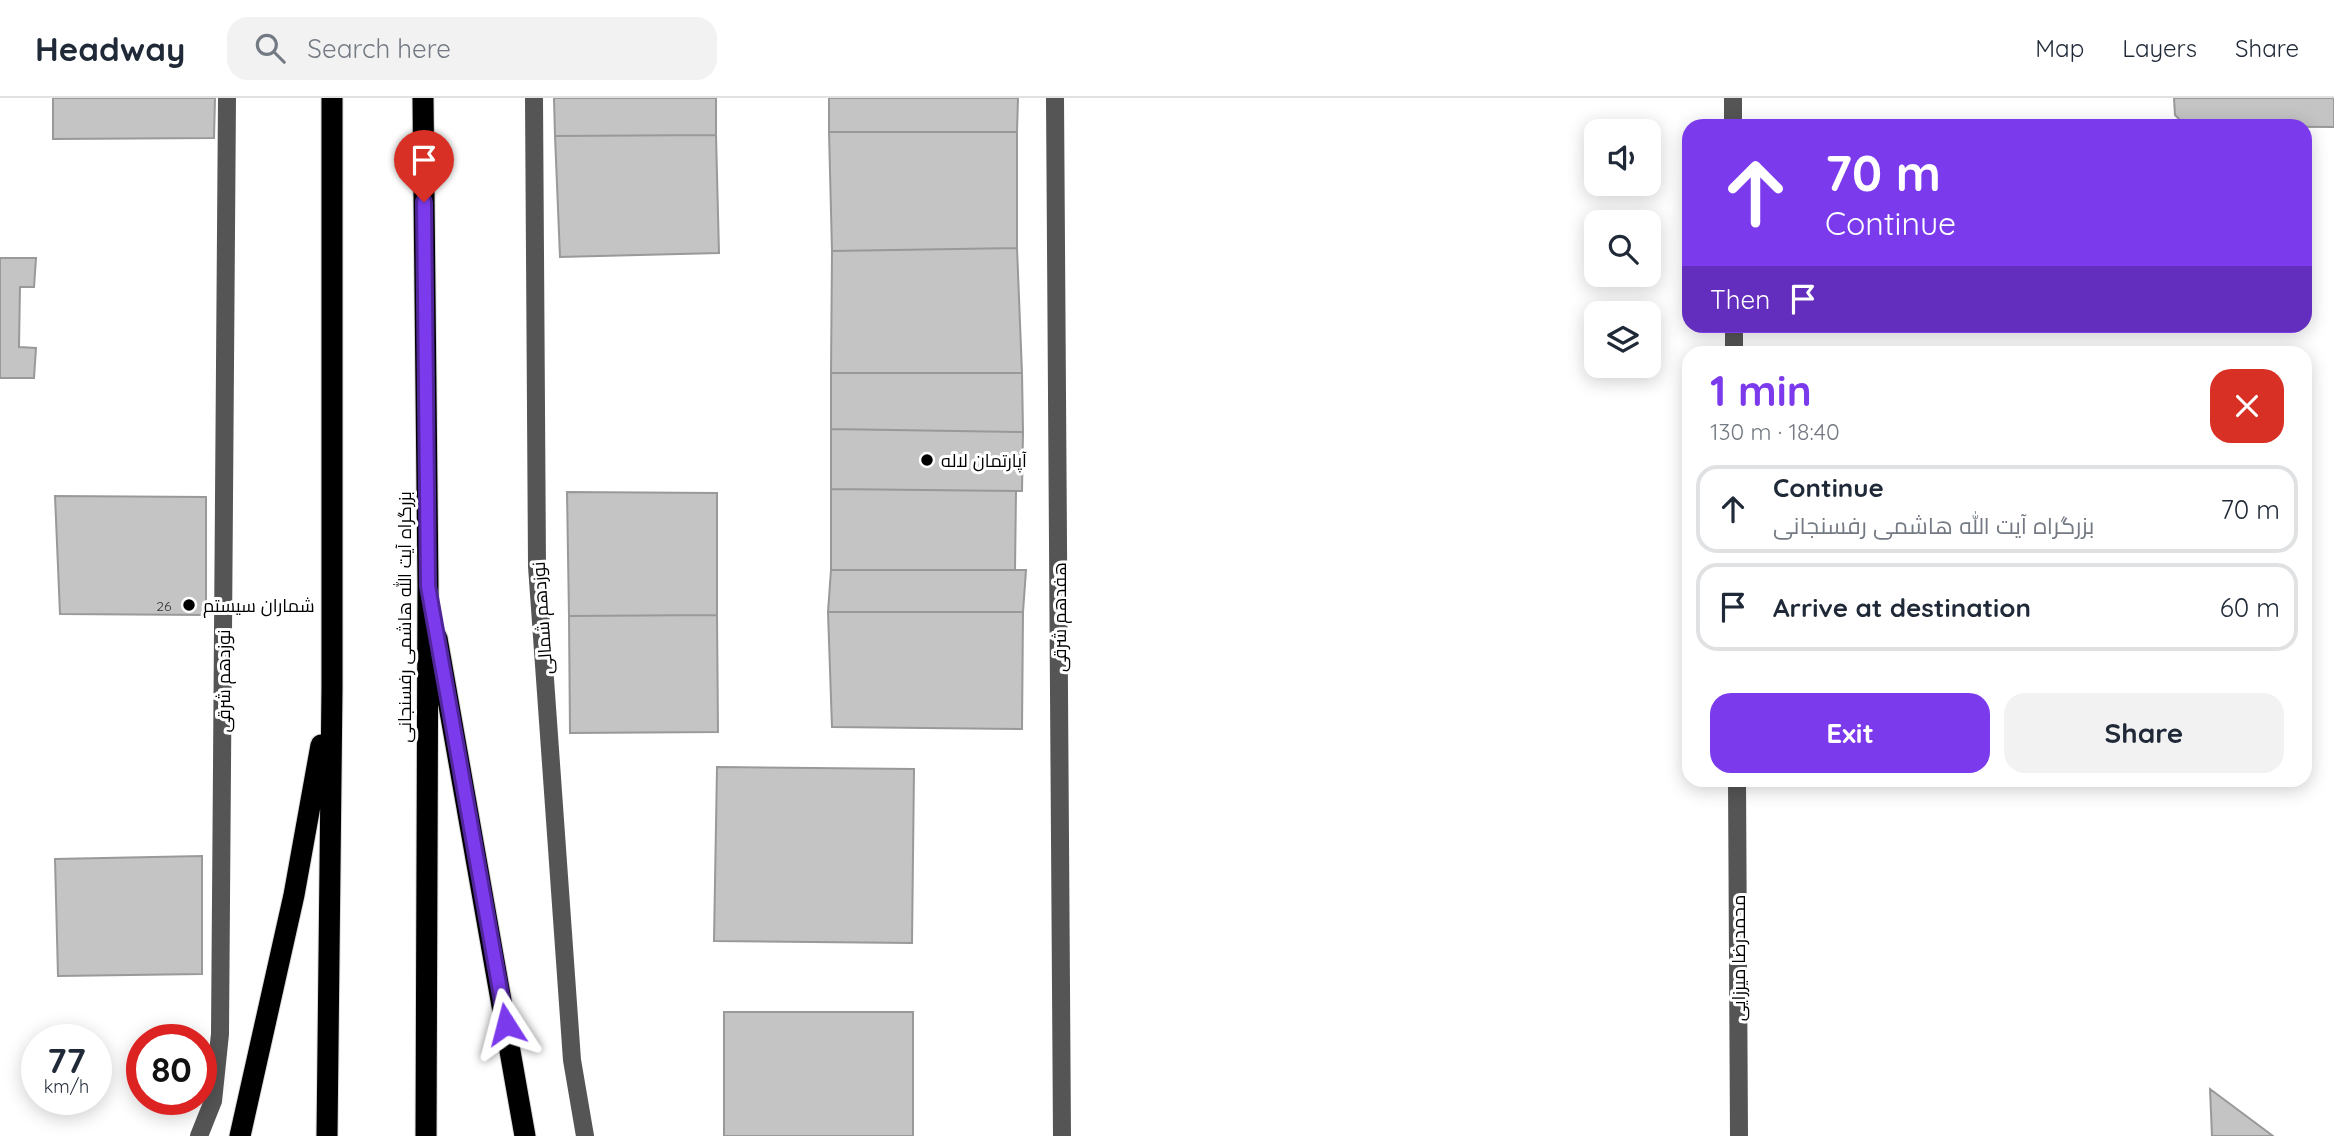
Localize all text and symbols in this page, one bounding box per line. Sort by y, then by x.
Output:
search box [227,17,717,80]
text: Headway [35,28,185,69]
icon: search [251,29,289,67]
text: Search here [307,32,451,65]
text: Map [2035,33,2084,63]
text: Layers [2122,33,2197,63]
text: Share [2235,33,2299,63]
map controls [1584,119,1661,378]
button: sound [1584,119,1661,196]
pin [394,130,454,202]
icon: arrive [405,141,443,179]
text: 70 m [1825,142,1941,203]
icon: ahead [1710,147,1801,238]
text: Continue [1825,203,1956,243]
button: search [1584,210,1661,287]
icon: arrive [1784,280,1822,318]
text: Then [1710,283,1770,316]
button: layers [1584,301,1661,378]
text: 1 min [1710,364,1812,417]
button: close [2210,369,2284,443]
text: 130 m · 18:40 [1710,417,1840,446]
place label: آپارتمان لاله [941,449,1027,473]
marker: آپارتمان لاله [919,452,935,468]
text: Continue [1773,471,1884,504]
icon: ahead [1714,490,1752,528]
street label: بزرگراه آیت الله هاشمی رفسنجانی [393,491,416,743]
text: 70 m [2220,493,2280,526]
text: بزرگراه آیت الله هاشمی رفسنجانی [1773,511,2094,540]
street label: نوزدهم شمالی [527,561,558,675]
street label: هفدهم شرقی [1048,562,1072,672]
icon: arrive [1714,588,1752,626]
text: Arrive at destination [1773,591,2031,624]
text: 60 m [2220,591,2280,624]
place label: شماران سیستم [203,594,315,618]
house number: 26 [156,597,172,615]
marker: شماران سیستم [181,597,197,613]
street label: نوزدهم شرقی [212,630,236,732]
button: Exit [1710,693,1990,773]
button: Share [2004,693,2284,773]
street label: محمدرضا میرزایی [1727,895,1750,1021]
position arrow [469,987,543,1061]
speed limit sign: 80 [126,1024,217,1115]
text: 77 [47,1038,86,1082]
text: km/h [44,1075,89,1098]

